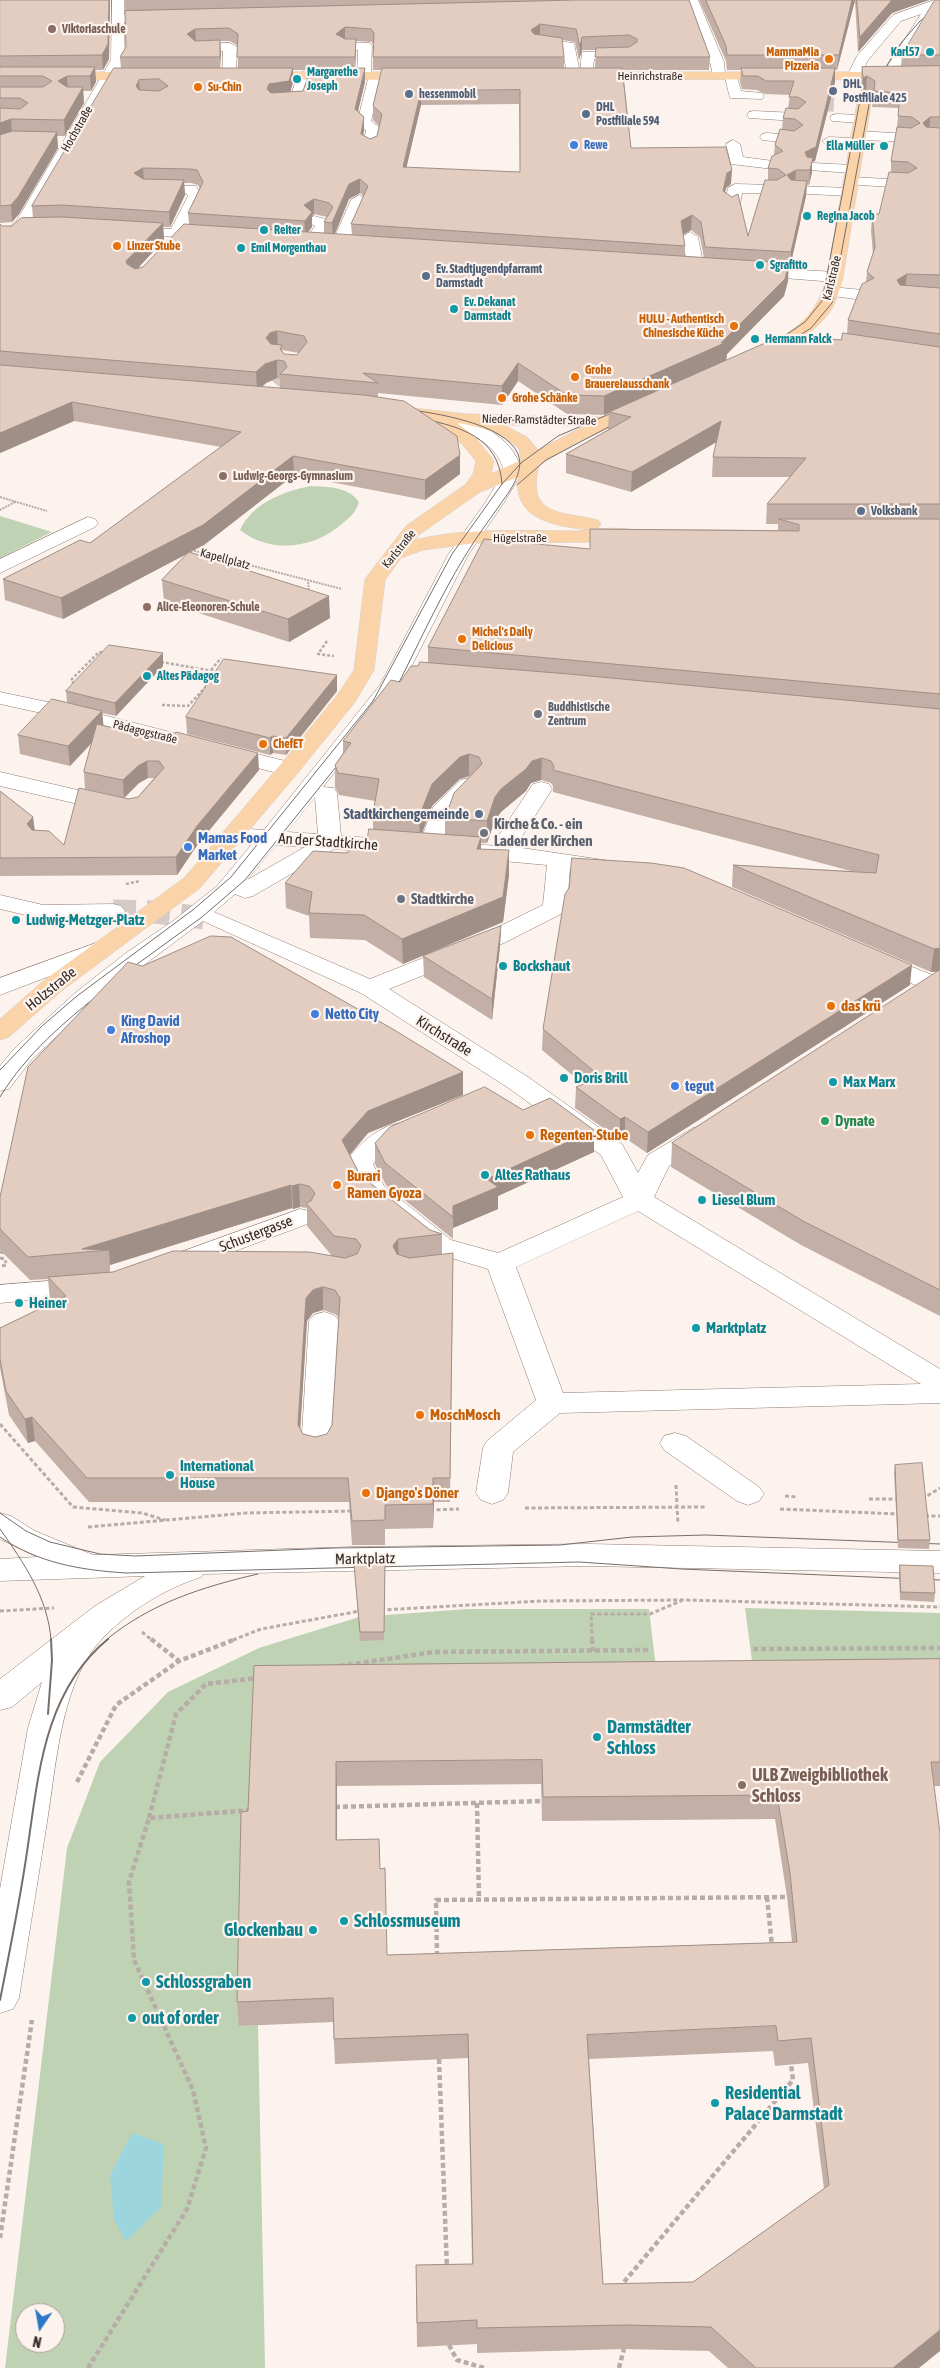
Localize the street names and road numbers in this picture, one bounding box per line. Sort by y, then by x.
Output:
street label: Heinrichstraße [617,69,683,83]
street label: Hochstraße [58,104,96,154]
street label: Karlstraße [819,254,845,302]
street label: Nieder-Ramstädter Straße [482,412,596,428]
street label: Karlstraße [379,527,419,571]
street label: Hügelstraße [493,531,547,545]
street label: Kapellplatz [199,545,251,573]
street label: Pädagogstraße [111,717,179,747]
street label: An der Stadtkirche [278,830,378,854]
street label: Holzstraße [22,963,80,1015]
street label: Kirchstraße [413,1012,475,1060]
street label: Schustergasse [217,1212,295,1256]
street label: Marktplatz [335,1549,395,1569]

